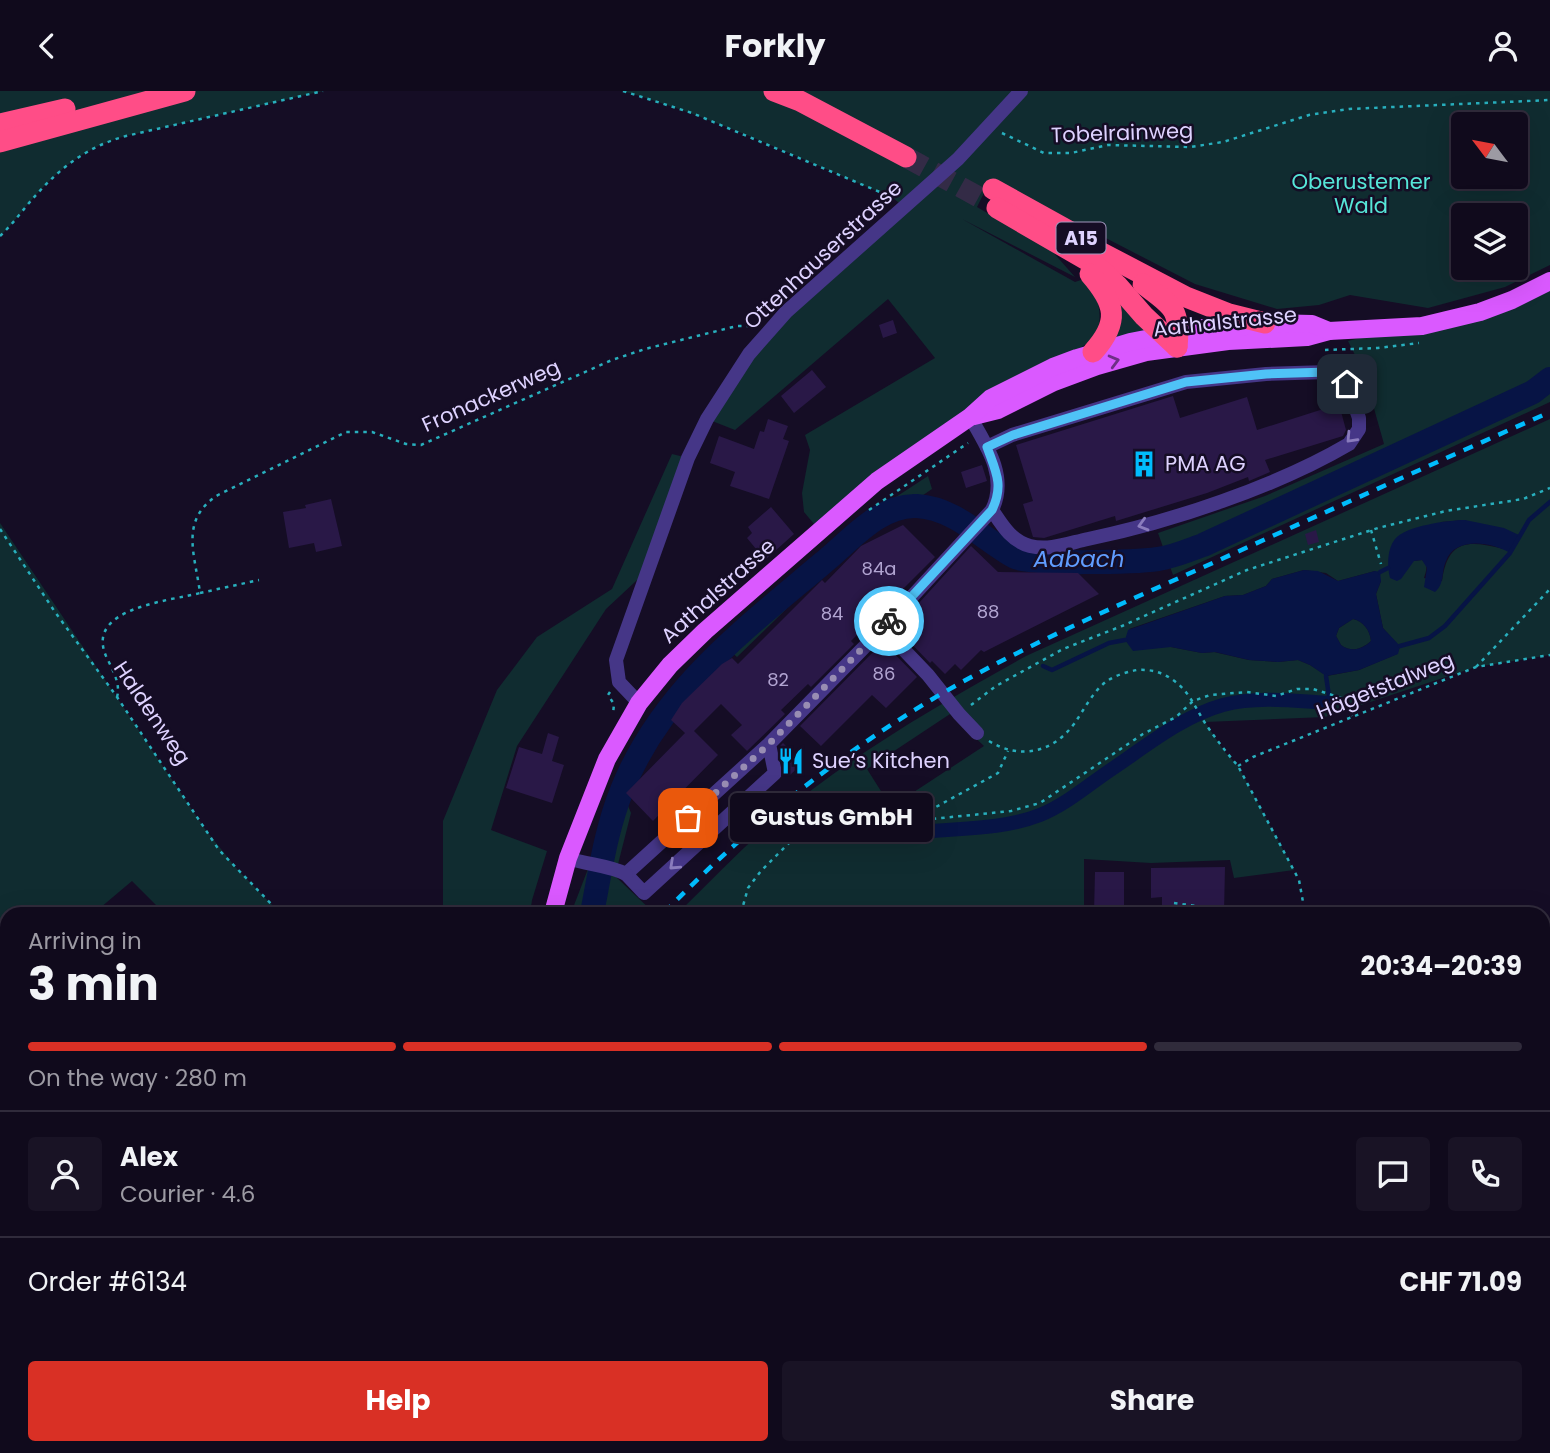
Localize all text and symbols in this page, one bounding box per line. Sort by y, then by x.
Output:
text: Forkly [724,23,826,68]
icon: back [28,27,66,65]
icon: person [1484,27,1522,65]
north arrow [1451,112,1528,189]
map controls [1451,112,1528,280]
street label: Tobelrainweg [1050,116,1194,149]
park label: Oberustemer Wald [1291,167,1431,220]
street label: Ottenhauserstrasse [737,174,908,336]
button: layers [1451,203,1528,280]
road number: A15 [1056,223,1106,253]
street label: Aathalstrasse [1152,300,1298,343]
street label: Fronackerweg [417,352,564,439]
pin [1317,354,1377,414]
one-way arrow [1108,355,1120,369]
icon: home [1328,365,1366,403]
one-way arrow [1347,430,1359,443]
building icon: PMA AG [1129,449,1159,479]
place label: PMA AG [1165,449,1246,478]
one-way arrow [1137,517,1149,532]
street label: Aathalstrasse [654,532,781,650]
water label: Aabach [1033,543,1124,575]
house number: 84a [862,556,896,581]
courier [854,586,924,656]
house number: 88 [977,599,999,624]
house number: 84 [821,601,843,626]
icon: bike [870,602,908,640]
street label: Hägetstalweg [1312,645,1458,726]
street label: Haldenweg [107,655,198,770]
house number: 86 [873,661,895,686]
house number: 82 [767,667,789,692]
restaurant icon: Sue‘s Kitchen [776,746,806,776]
place label: Sue‘s Kitchen [812,746,950,775]
pin [658,788,718,848]
callout: Gustus GmbH [730,793,933,843]
icon: bag [669,799,707,837]
text: Gustus GmbH [750,801,913,833]
one-way arrow [669,857,682,870]
text: Arriving in [28,925,142,957]
text: 20:34–20:39 [1361,948,1522,984]
text: 3 min [28,952,159,1016]
text: On the way · 280 m [28,1062,247,1094]
button: person [28,1137,102,1211]
button: chat [1356,1137,1430,1211]
button: phone [1448,1137,1522,1211]
text: Alex [120,1139,178,1175]
text: Courier · 4.6 [120,1178,255,1210]
text: Order #6134 [28,1264,187,1300]
text: CHF 71.09 [1399,1264,1522,1300]
button: Help [28,1361,768,1441]
button: Share [782,1361,1522,1441]

